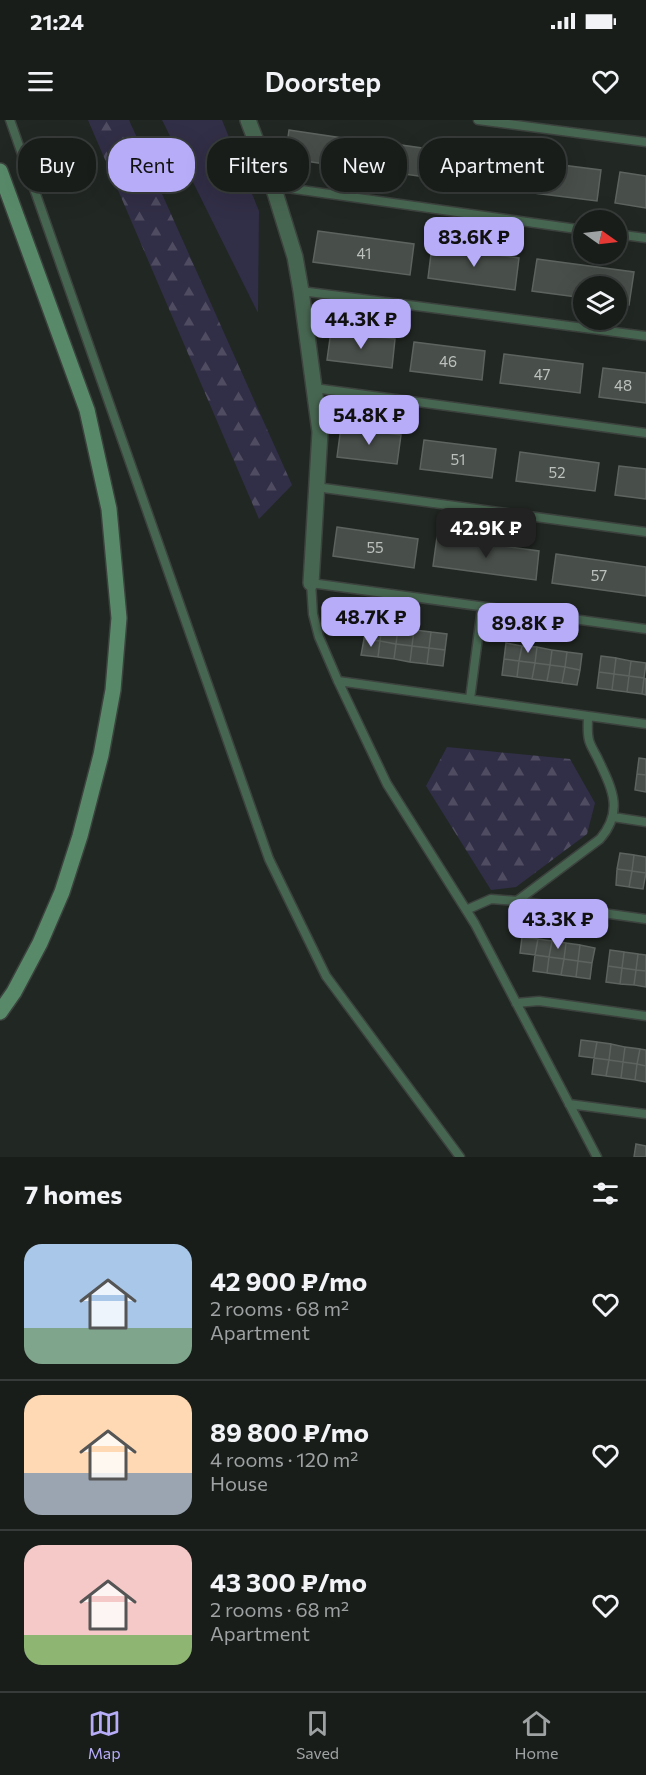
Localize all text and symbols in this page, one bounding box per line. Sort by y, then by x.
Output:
text: 21:24 [30,8,84,35]
icon: menu [24,65,57,98]
text: Doorstep [265,65,381,98]
icon: heart [589,65,622,98]
chip: Buy [18,138,96,192]
chip: Rent [108,138,195,192]
chip: Filters [207,138,309,192]
chip: New [321,138,407,192]
chip: Apartment [419,138,566,192]
north arrow [573,210,627,264]
map controls [573,210,627,330]
pin: 83.6K ₽ [419,217,529,268]
text: 83.6K ₽ [438,224,510,248]
house number: 41 [357,244,371,262]
button: layers [573,276,627,330]
pin: 44.3K ₽ [306,299,416,350]
text: 44.3K ₽ [325,306,397,330]
house number: 46 [439,352,457,370]
house number: 47 [534,365,550,383]
house number: 48 [614,376,632,394]
pin: 54.8K ₽ [314,395,424,446]
text: 54.8K ₽ [333,402,405,426]
house number: 51 [450,450,466,468]
house number: 52 [549,463,565,481]
pin: 42.9K ₽ [431,508,541,559]
text: 42.9K ₽ [450,515,522,539]
house number: 55 [366,538,384,556]
house number: 57 [591,566,607,584]
pin: 48.7K ₽ [316,597,426,648]
pin: 89.8K ₽ [473,603,583,654]
text: 48.7K ₽ [335,604,407,628]
text: 89.8K ₽ [492,610,564,634]
pin: 43.3K ₽ [503,899,613,950]
text: 43.3K ₽ [522,906,594,930]
icon: filters [589,1177,622,1210]
text: 7 homes [24,1178,122,1209]
text: 42 900 ₽/mo [210,1265,367,1296]
icon: home [72,1268,144,1340]
icon: heart [589,1288,622,1321]
text: 2 rooms · 68 m² [210,1296,349,1320]
text: Apartment [210,1320,310,1344]
text: 89 800 ₽/mo [210,1416,369,1447]
icon: home [72,1419,144,1491]
icon: heart [589,1439,622,1472]
text: 4 rooms · 120 m² [210,1447,358,1471]
text: House [210,1471,268,1495]
text: 43 300 ₽/mo [210,1566,367,1597]
icon: home [72,1569,144,1641]
icon: heart [589,1589,622,1622]
text: 2 rooms · 68 m² [210,1597,349,1621]
text: Apartment [210,1621,310,1645]
tab: Map [88,1707,121,1762]
tab: Saved [296,1707,339,1762]
tab: Home [514,1707,558,1762]

